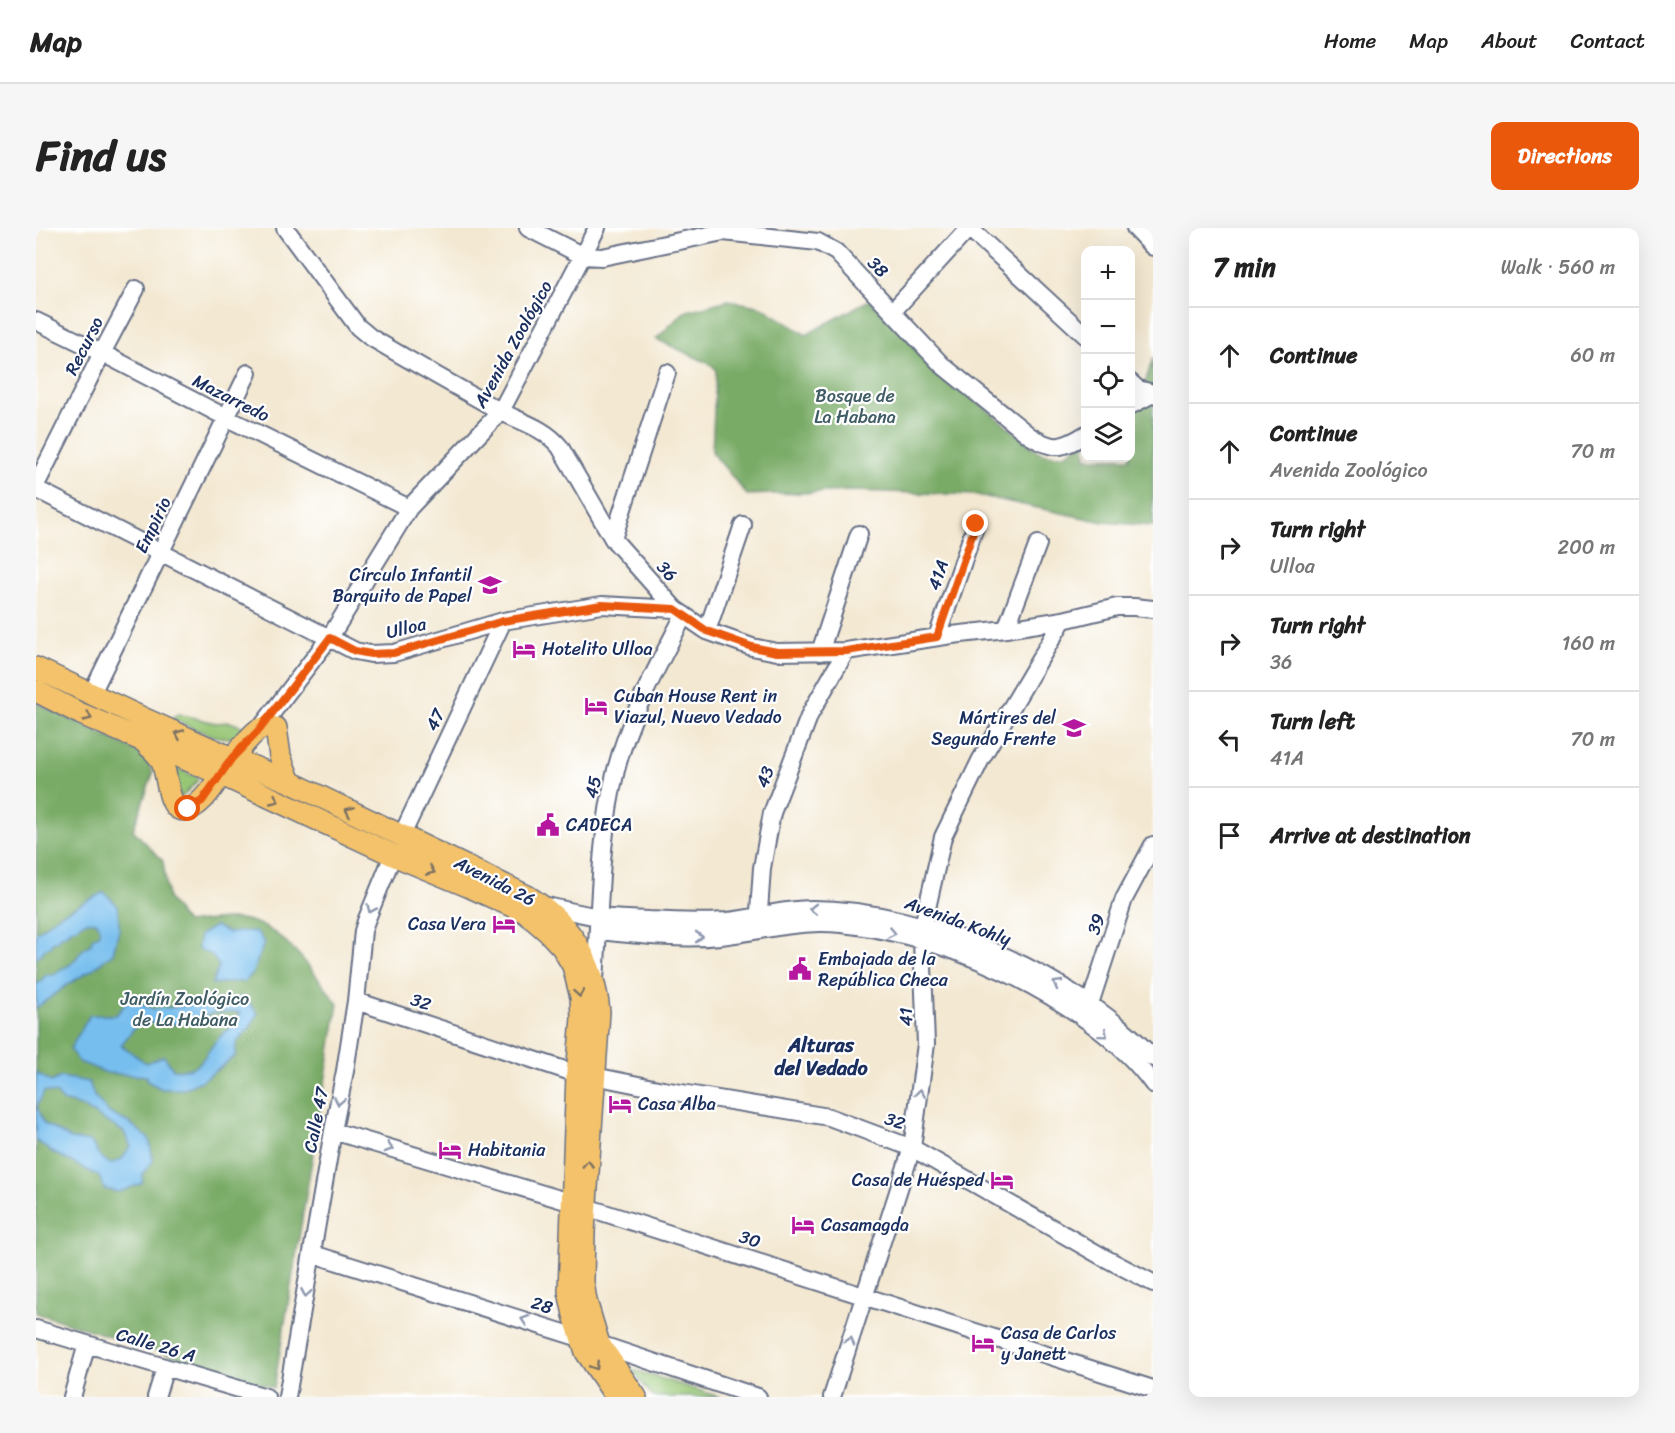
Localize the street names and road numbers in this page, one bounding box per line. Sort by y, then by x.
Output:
street label: 38 [859,248,897,286]
street label: Avenida Zoológico [464,274,561,415]
street label: Recurso [56,311,112,381]
street label: Mazarredo [187,365,275,431]
street label: Empirio [126,491,180,559]
street label: 36 [648,553,686,589]
street label: 41A [918,555,958,595]
street label: Ulloa [383,608,430,648]
street label: 47 [416,702,455,737]
street label: 43 [746,761,784,793]
street label: 45 [575,773,611,801]
street label: Avenida 26 [448,846,541,915]
street label: Avenida Kohly [899,887,1016,955]
street label: 39 [1078,909,1114,939]
street label: 32 [406,984,436,1020]
street label: 41 [890,1007,922,1027]
street label: Calle 47 [294,1083,338,1155]
street label: 32 [880,1102,910,1140]
street label: 30 [735,1220,765,1258]
street label: 28 [527,1286,557,1324]
street label: Calle 26 A [112,1318,200,1372]

